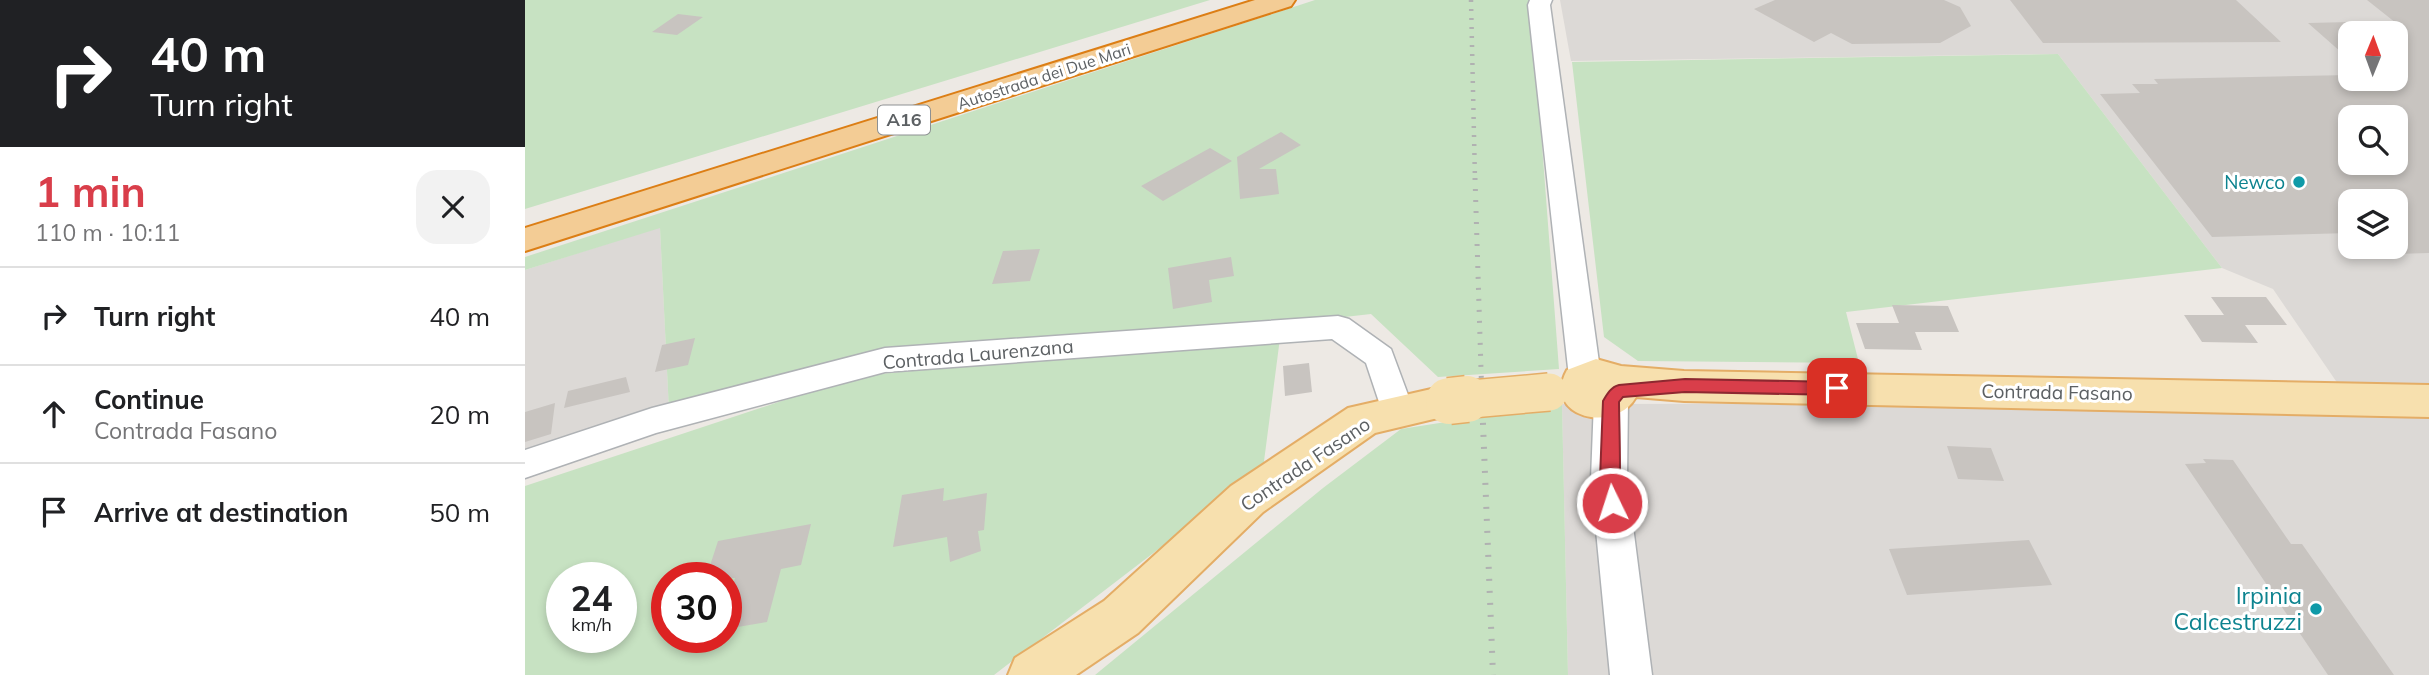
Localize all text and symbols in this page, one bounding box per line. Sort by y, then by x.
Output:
north arrow [2338,21,2408,91]
map controls [2338,21,2408,259]
text: 40 m [150,23,266,84]
icon: right [35,28,126,119]
street label: Autostrada dei Due Mari [955,39,1133,113]
text: Turn right [150,84,293,124]
button: search [2338,105,2408,175]
road number: A16 [878,106,930,134]
text: 1 min [35,165,146,218]
button: close [416,170,490,244]
place label: Newco [2224,170,2285,194]
marker: Newco [2291,174,2307,190]
button: layers [2338,189,2408,259]
text: 110 m · 10:11 [35,218,180,247]
icon: right [35,297,73,335]
text: Turn right [94,300,215,333]
text: 40 m [429,300,490,333]
street label: Contrada Laurenzana [882,334,1074,374]
pin [1807,358,1867,418]
icon: arrive [1818,369,1856,407]
street label: Contrada Fasano [1981,379,2133,405]
text: Continue [94,383,204,416]
icon: ahead [35,395,73,433]
text: 20 m [429,398,490,431]
street label: Contrada Fasano [1236,412,1374,516]
text: Contrada Fasano [94,416,277,445]
position arrow [1575,466,1649,540]
icon: arrive [35,493,73,531]
text: Arrive at destination [94,496,349,529]
text: 50 m [429,496,490,529]
speed limit sign: 30 [651,562,742,653]
text: 24 [570,576,613,620]
place label: Irpinia Calcestruzzi [2173,581,2302,636]
marker: Irpinia Calcestruzzi [2308,601,2324,617]
text: km/h [571,613,612,636]

